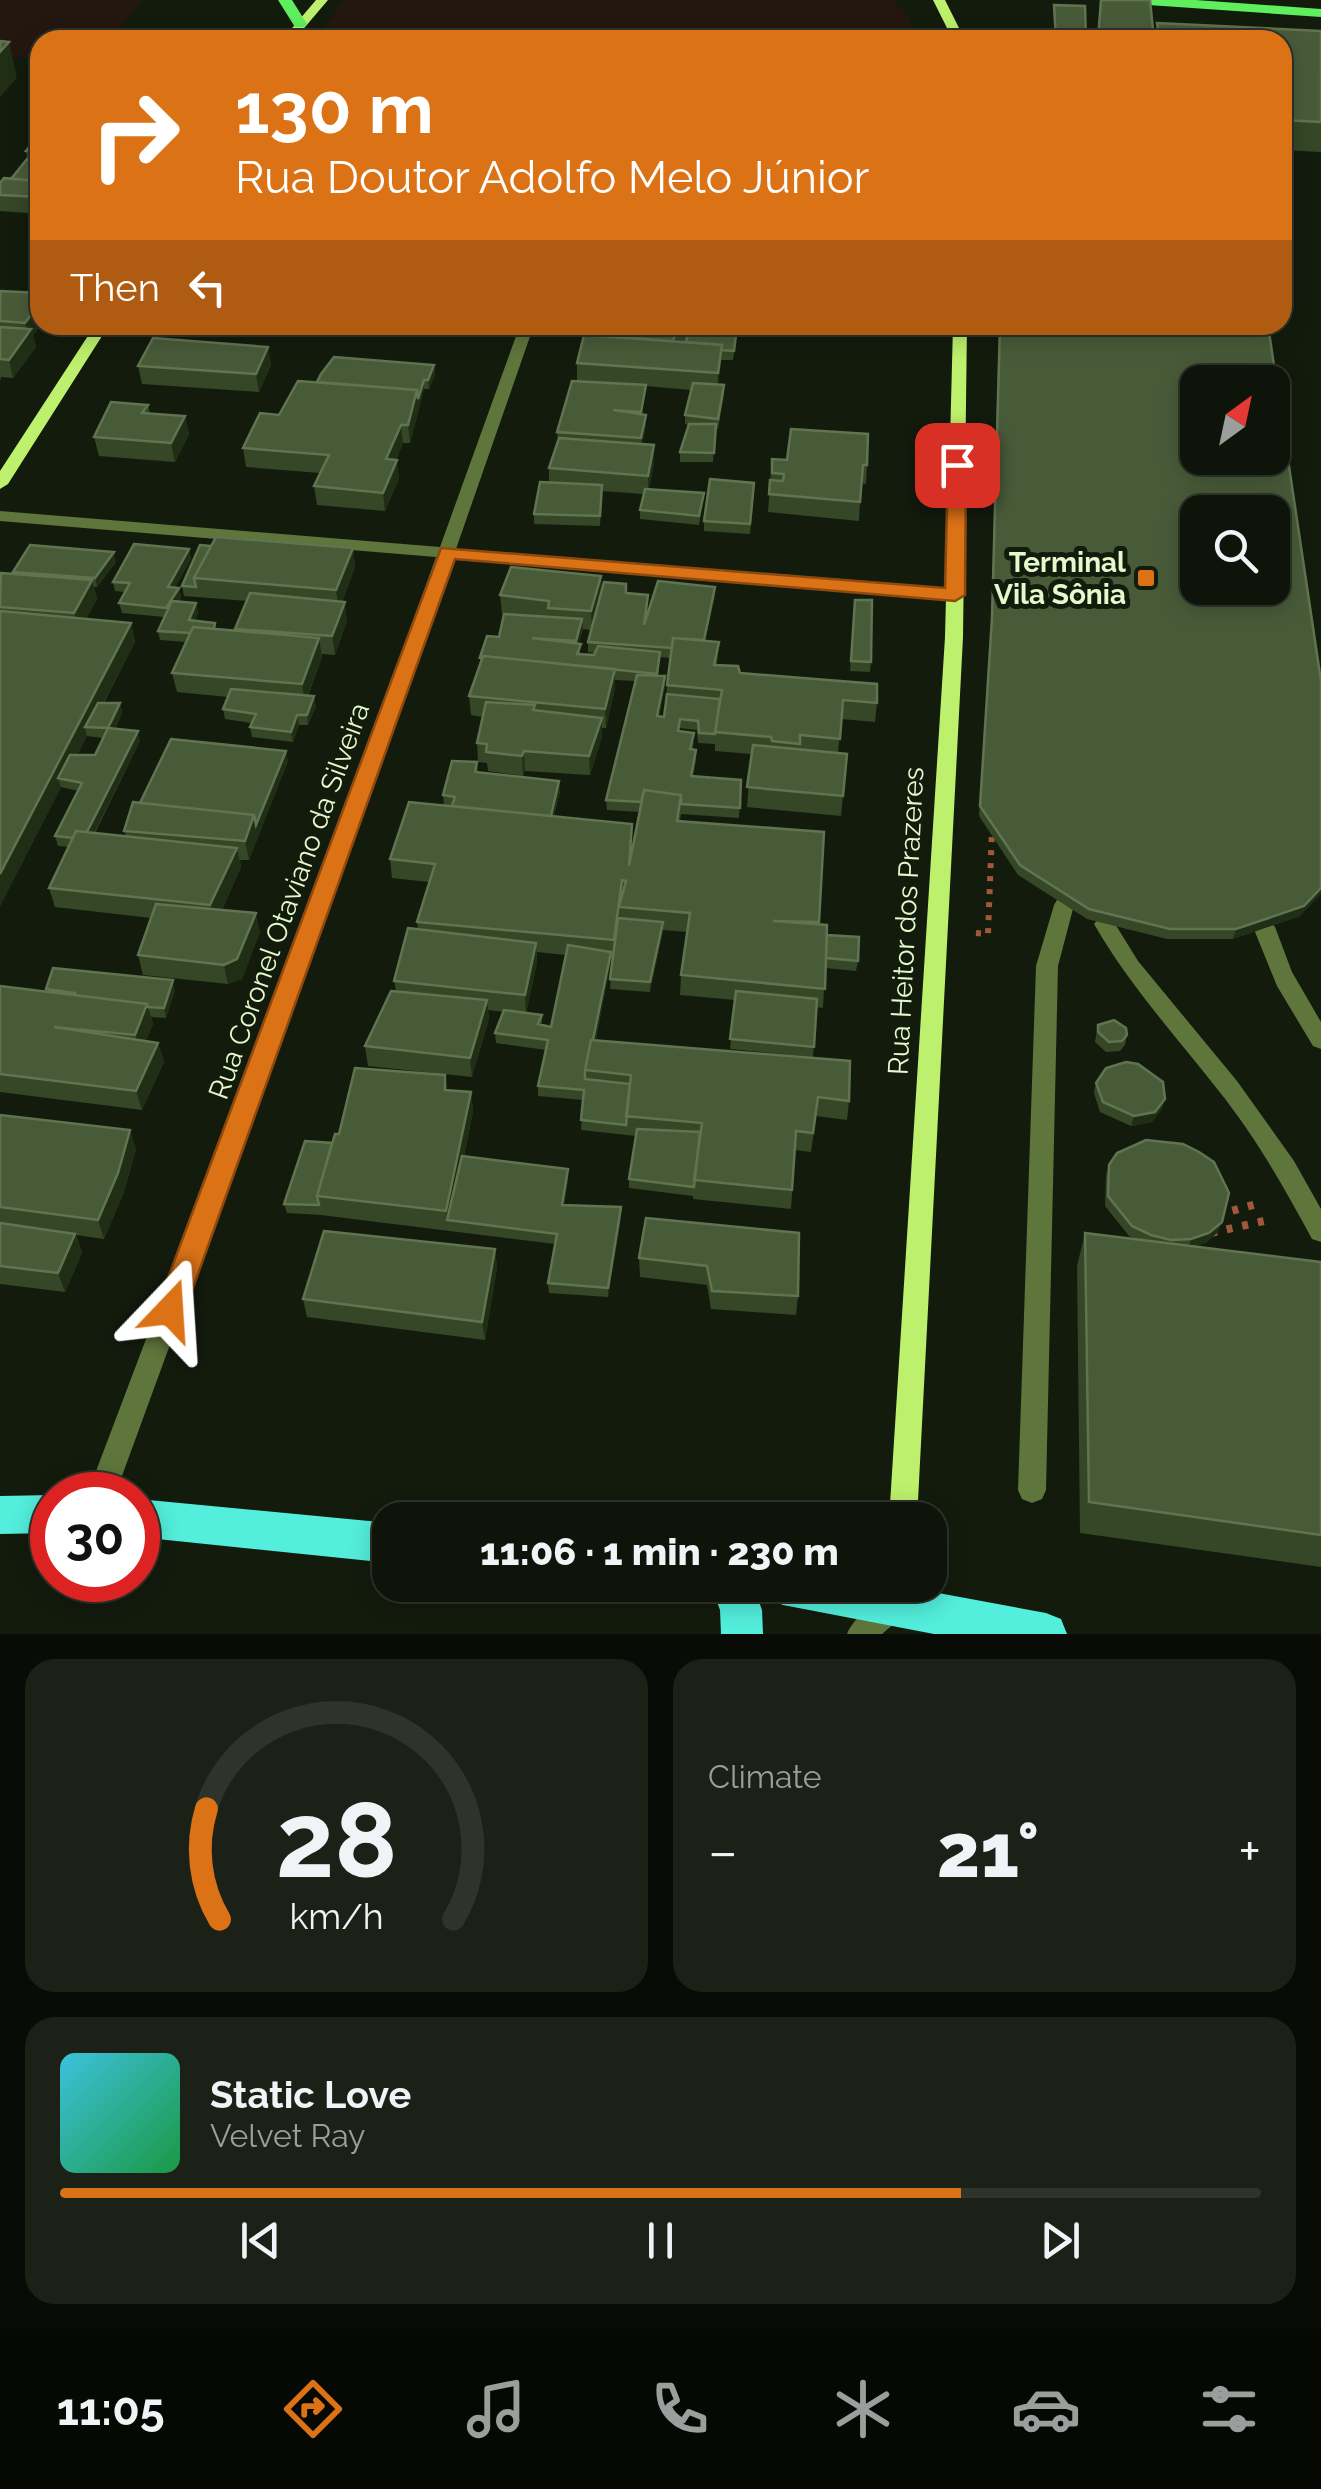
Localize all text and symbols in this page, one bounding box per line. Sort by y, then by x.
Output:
text: 130 m [235,67,434,149]
icon: right [70,70,200,200]
text: Rua Doutor Adolfo Melo Júnior [235,151,869,204]
icon: left [180,260,235,315]
text: Then [70,265,160,310]
north arrow [1180,365,1290,475]
map controls [1180,365,1290,605]
pin [915,423,1000,508]
icon: arrive [930,438,985,493]
button: search [1180,495,1290,605]
place label: Terminal Vila Sônia [994,546,1126,611]
marker: Terminal Vila Sônia [1135,567,1157,589]
street label: Rua Coronel Otaviano da Silveira [202,698,376,1104]
street label: Rua Heitor dos Prazeres [881,766,931,1076]
position arrow [118,1258,222,1362]
speed limit sign: 30 [30,1472,160,1602]
text: 11:06 · 1 min · 230 m [480,1529,839,1574]
text: Climate [708,1758,822,1795]
text: 28 [276,1779,397,1901]
text: 21° [937,1806,1039,1895]
text: − [708,1819,738,1884]
text: + [1238,1819,1261,1884]
text: km/h [289,1895,384,1937]
text: Static Love [210,2072,411,2117]
text: Velvet Ray [210,2117,365,2154]
icon: previous [233,2213,288,2268]
icon: pause [633,2213,688,2268]
icon: next [1033,2213,1088,2268]
icon: directions [278,2374,348,2444]
icon: music [461,2374,531,2444]
icon: phone [645,2374,715,2444]
icon: climate [828,2374,898,2444]
icon: car [1011,2374,1081,2444]
icon: filters [1194,2374,1264,2444]
text: 11:05 [57,2383,165,2436]

